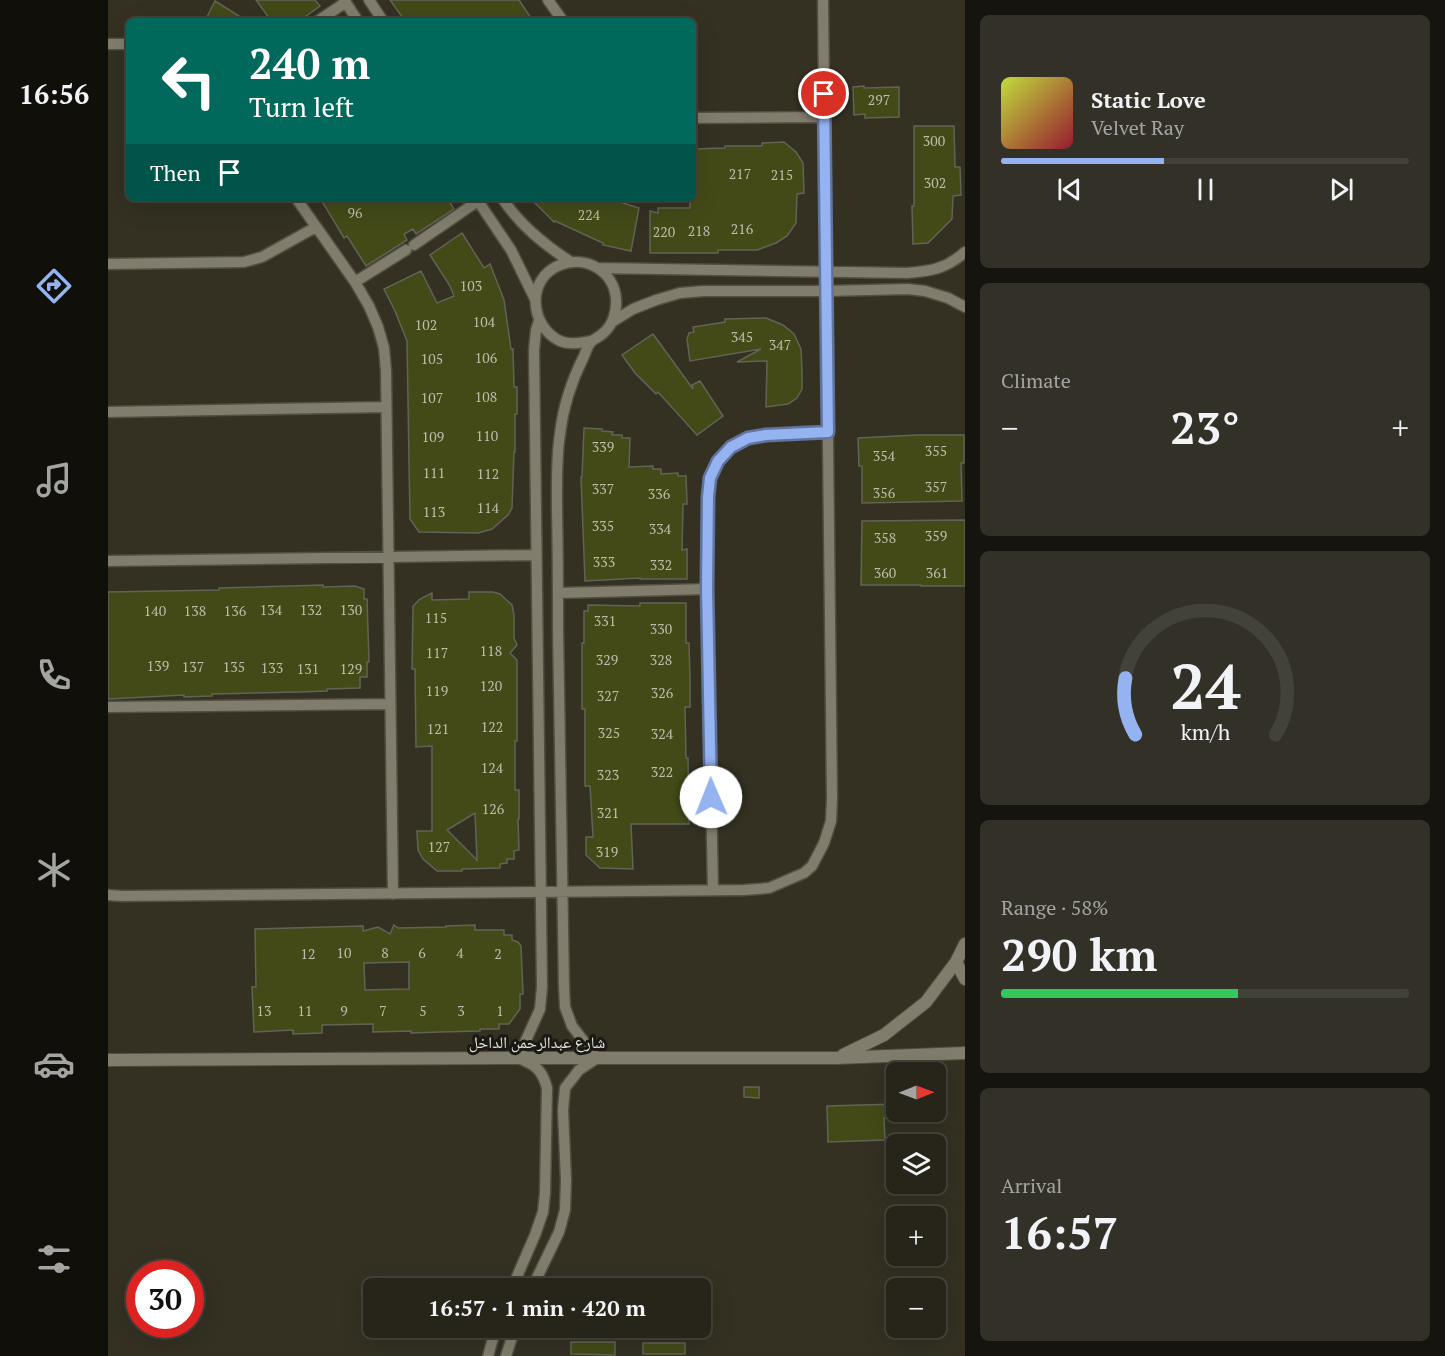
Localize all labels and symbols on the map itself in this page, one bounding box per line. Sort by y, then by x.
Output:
pin [798,68,849,119]
house number: 297 [868,90,890,109]
house number: 300 [923,131,945,150]
house number: 217 [729,164,751,183]
house number: 215 [771,165,793,184]
house number: 302 [924,173,946,192]
house number: 96 [348,203,363,222]
house number: 224 [578,205,601,224]
house number: 216 [731,219,754,238]
house number: 218 [688,221,710,240]
house number: 220 [653,222,675,241]
house number: 103 [460,276,482,295]
house number: 104 [473,312,496,331]
house number: 102 [415,315,437,334]
house number: 345 [731,327,753,346]
house number: 347 [769,335,791,354]
house number: 106 [475,348,498,367]
house number: 105 [421,349,443,368]
house number: 108 [475,387,497,406]
house number: 107 [421,388,443,407]
house number: 110 [476,426,498,445]
house number: 109 [422,427,444,446]
house number: 339 [592,437,614,456]
house number: 355 [925,441,947,460]
house number: 354 [873,446,896,465]
house number: 111 [423,463,445,482]
house number: 112 [477,464,499,483]
house number: 357 [925,477,947,496]
house number: 337 [592,479,614,498]
house number: 356 [873,483,896,502]
house number: 336 [648,484,671,503]
house number: 114 [477,498,500,517]
house number: 113 [423,502,445,521]
house number: 335 [592,516,614,535]
house number: 334 [649,519,672,538]
house number: 359 [925,526,947,545]
house number: 358 [874,528,896,547]
house number: 333 [593,552,615,571]
house number: 332 [650,555,672,574]
house number: 360 [874,563,896,582]
house number: 361 [926,563,948,582]
house number: 134 [260,600,283,619]
house number: 132 [300,600,322,619]
house number: 130 [340,600,362,619]
house number: 140 [144,601,166,620]
house number: 138 [184,601,206,620]
house number: 136 [224,601,247,620]
house number: 115 [425,608,447,627]
house number: 331 [594,611,616,630]
house number: 330 [650,619,672,638]
house number: 118 [480,641,502,660]
house number: 117 [426,643,448,662]
house number: 329 [596,650,618,669]
house number: 328 [650,650,672,669]
house number: 139 [147,656,169,675]
house number: 137 [182,657,204,676]
house number: 135 [223,657,245,676]
house number: 133 [261,658,283,677]
house number: 131 [297,659,319,678]
house number: 129 [340,659,362,678]
house number: 120 [480,676,502,695]
house number: 119 [426,681,448,700]
house number: 326 [651,683,674,702]
house number: 327 [597,686,619,705]
house number: 122 [481,717,503,736]
house number: 121 [427,719,449,738]
house number: 325 [598,723,620,742]
house number: 324 [651,724,674,743]
house number: 124 [481,758,504,777]
house number: 322 [651,762,673,781]
house number: 323 [597,765,619,784]
position arrow [679,765,743,829]
house number: 126 [482,799,505,818]
house number: 321 [597,803,619,822]
house number: 127 [428,837,450,856]
house number: 319 [596,842,618,861]
house number: 10 [337,943,351,962]
house number: 8 [381,943,389,962]
house number: 6 [418,943,426,962]
house number: 4 [456,943,464,962]
house number: 12 [301,944,315,963]
house number: 2 [494,944,502,963]
house number: 13 [257,1001,271,1020]
house number: 11 [298,1001,312,1020]
house number: 9 [340,1001,348,1020]
house number: 7 [379,1001,387,1020]
house number: 5 [419,1001,427,1020]
house number: 3 [457,1001,465,1020]
house number: 1 [496,1001,504,1020]
street label: شارع عبدالرحمن الداخل [469,1031,605,1053]
north arrow [886,1062,946,1122]
speed limit sign: 30 [126,1260,204,1338]

